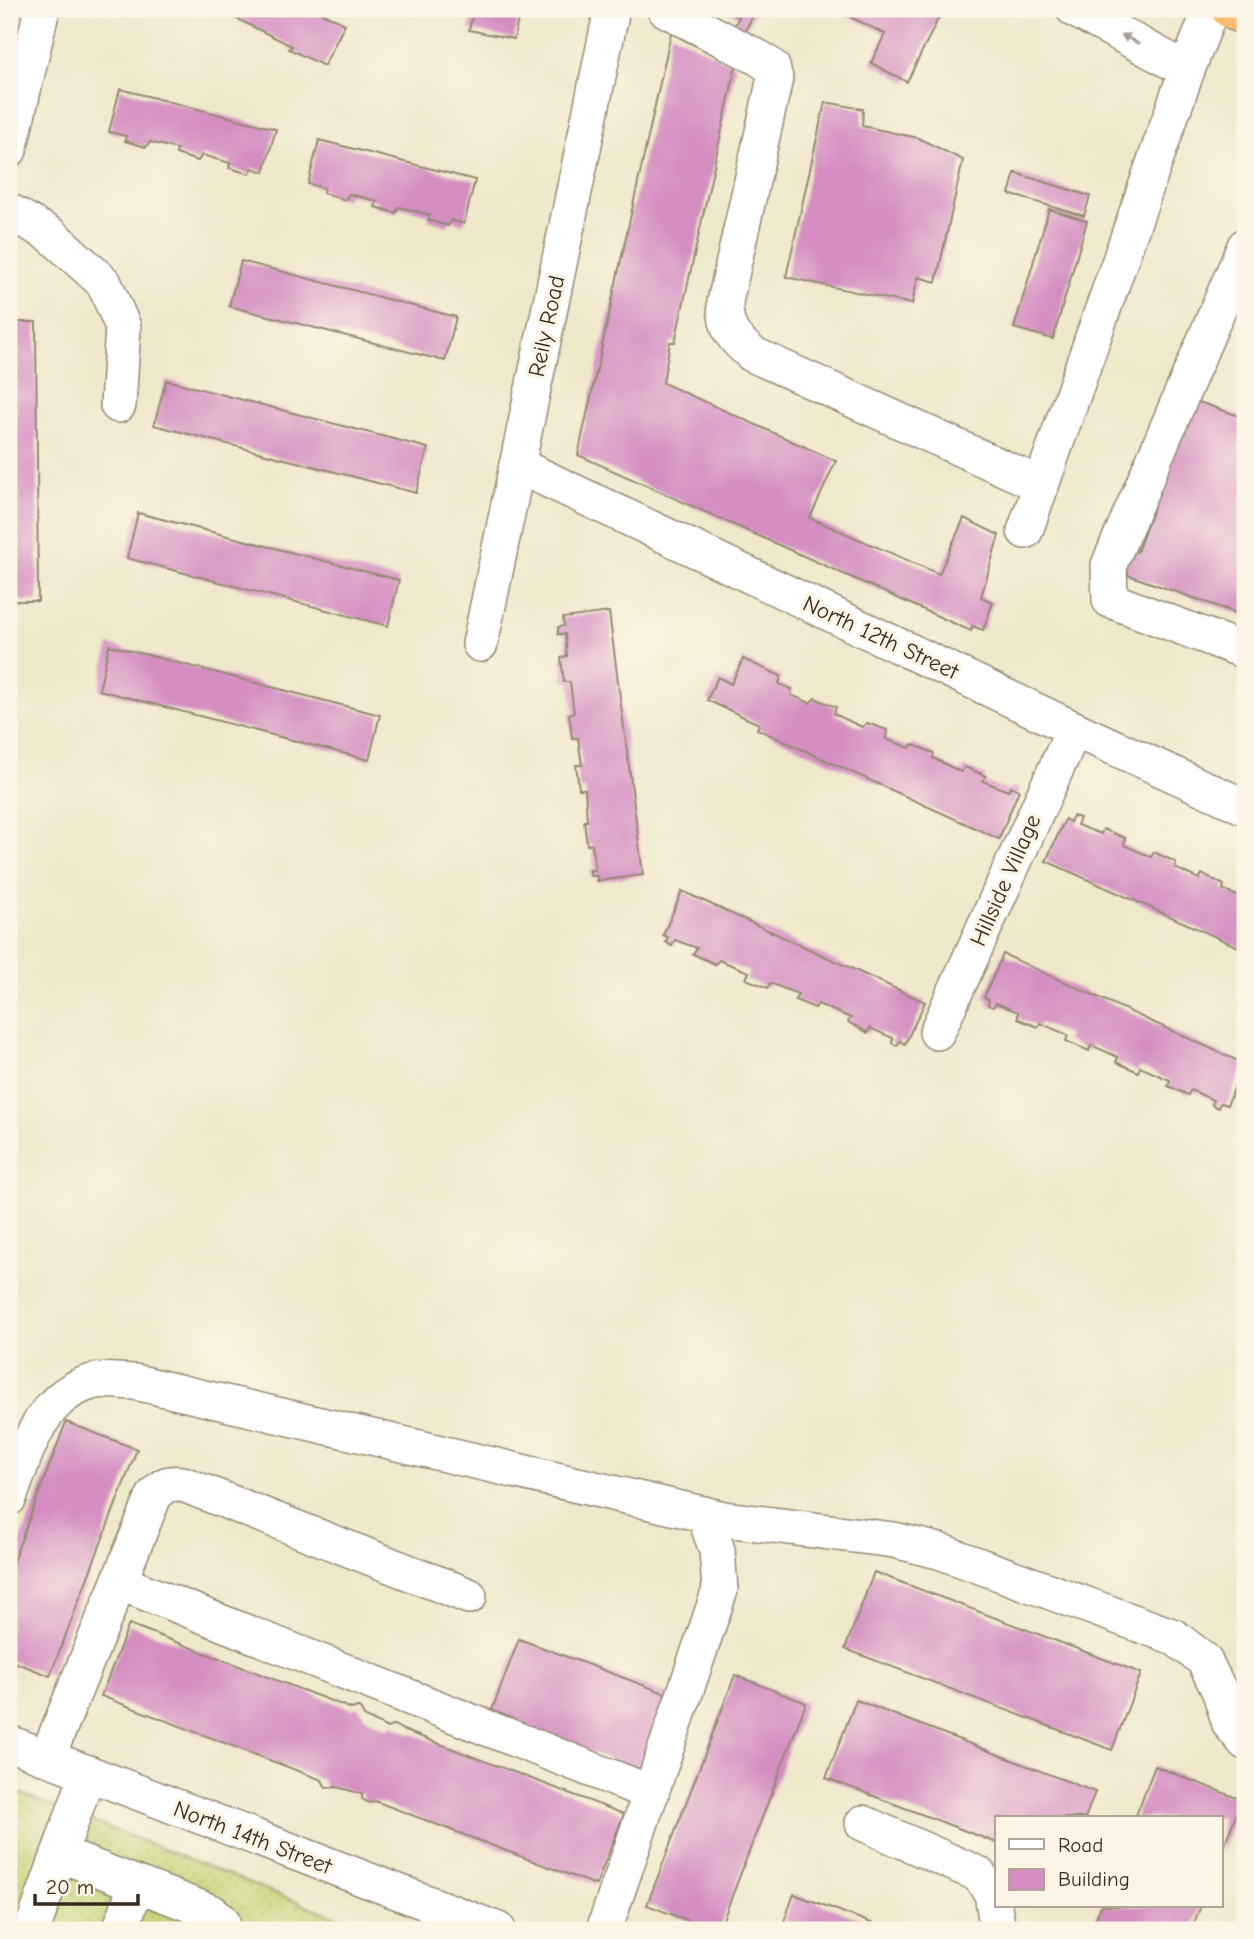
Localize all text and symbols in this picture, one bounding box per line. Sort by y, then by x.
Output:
one-way arrow [1121,33,1140,45]
street label: Reily Road [523,273,570,379]
street label: North 12th Street [799,590,964,686]
street label: Hillside Village [964,810,1047,950]
street label: North 14th Street [170,1795,337,1881]
legend [995,1816,1222,1908]
text: Road [1058,1833,1103,1857]
scale bar [35,1862,138,1906]
text: Building [1058,1867,1130,1891]
text: 20 m [46,1875,94,1899]

